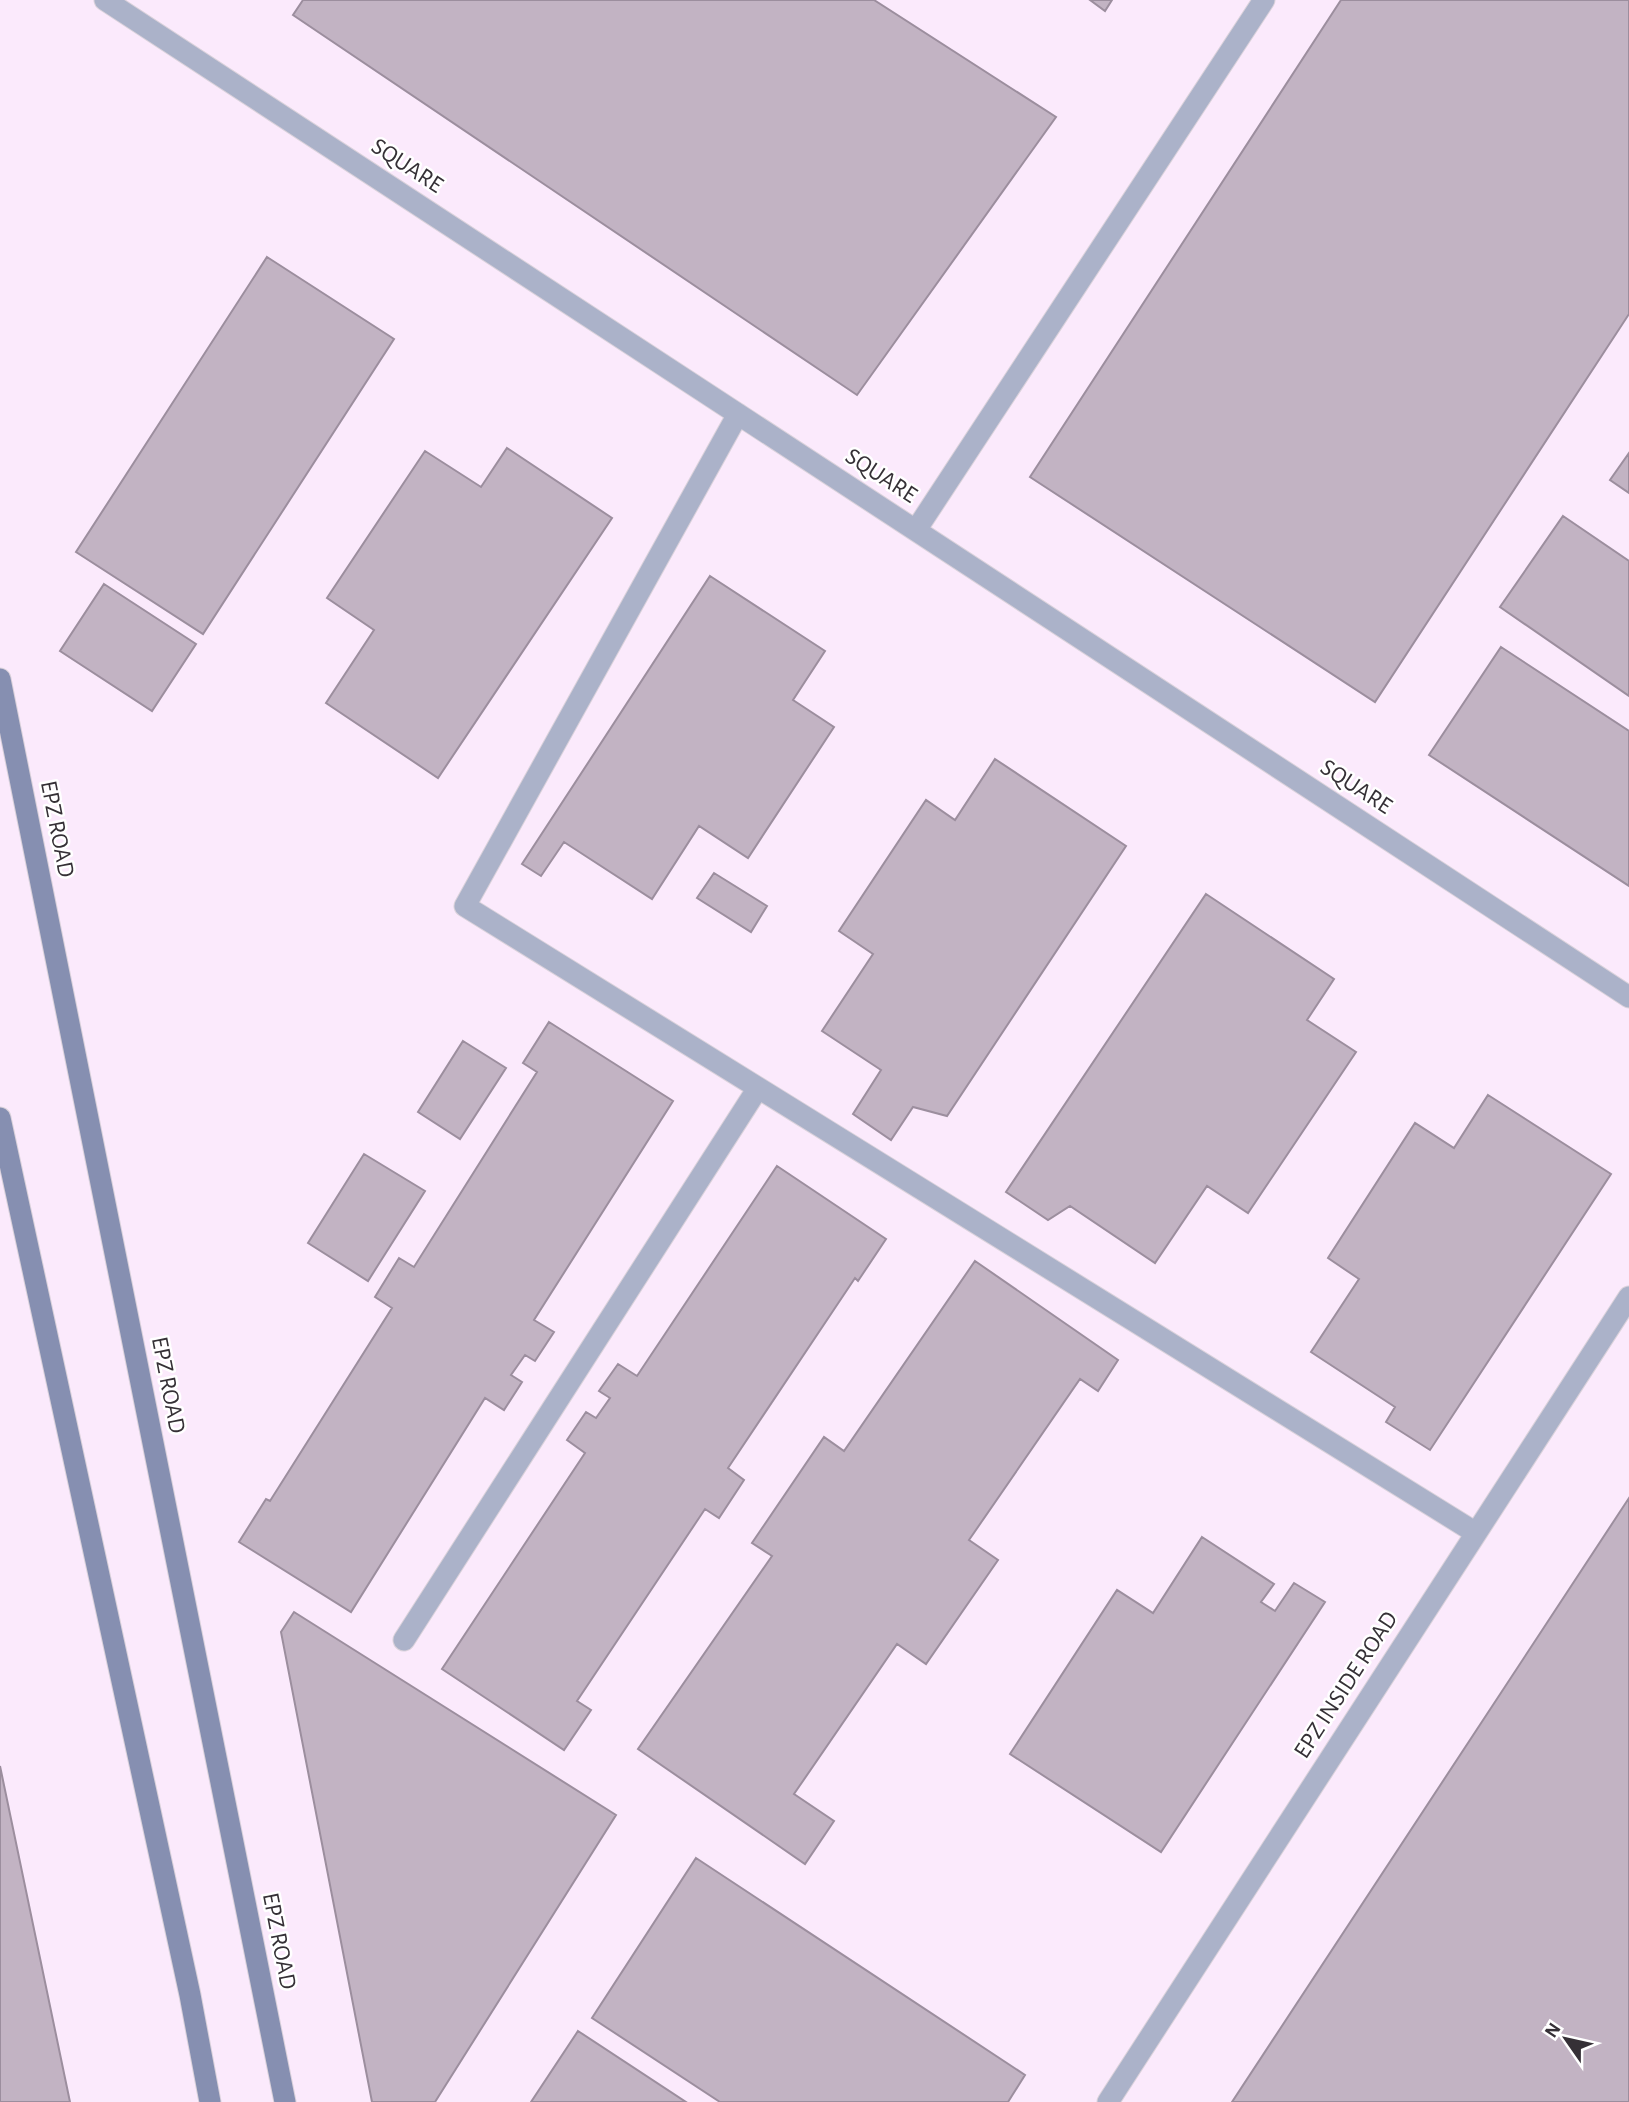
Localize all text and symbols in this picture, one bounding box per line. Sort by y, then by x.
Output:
street label: SQUARE [367,134,447,198]
street label: SQUARE [841,444,921,508]
street label: SQUARE [1316,755,1396,819]
street label: EPZ ROAD [36,779,78,879]
street label: EPZ ROAD [147,1335,189,1435]
street label: EPZ INSIDE ROAD [1290,1607,1402,1763]
street label: EPZ ROAD [258,1891,300,1991]
north arrow [1531,2004,1601,2074]
text: N [1542,2020,1565,2041]

